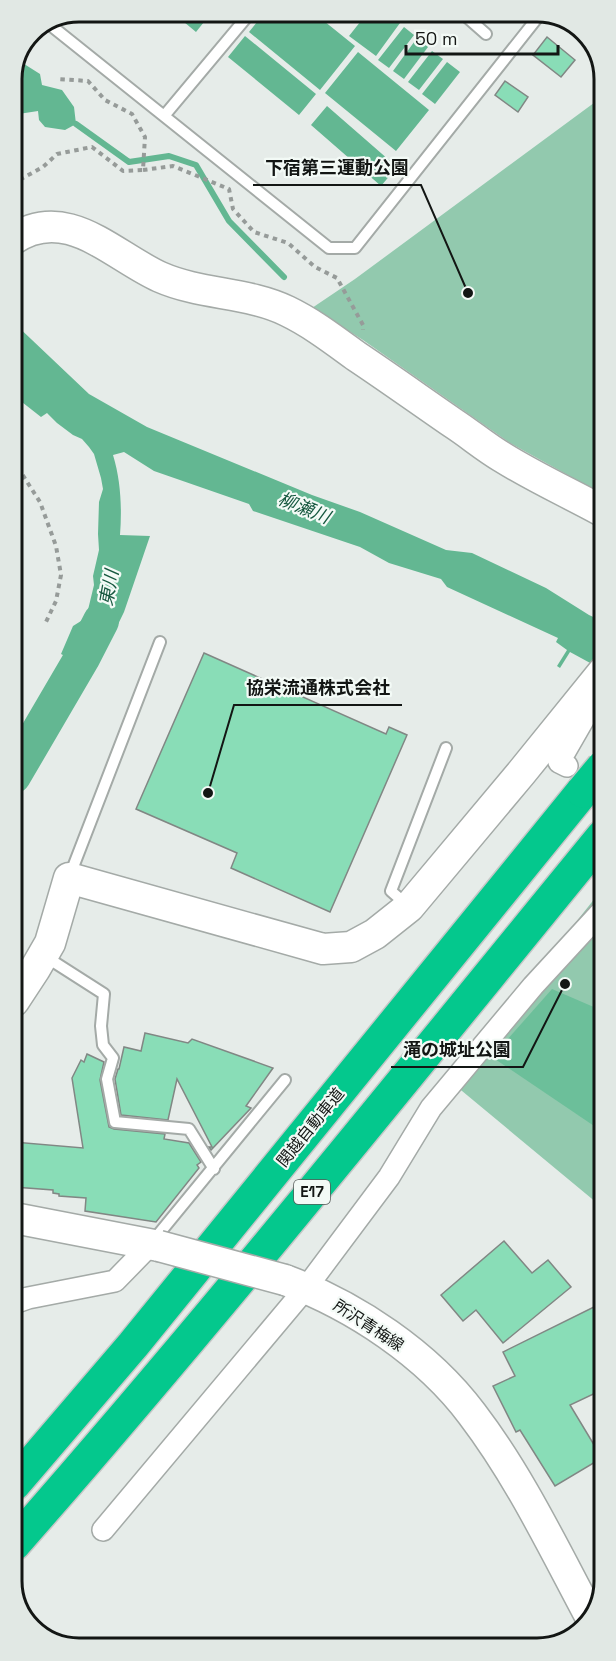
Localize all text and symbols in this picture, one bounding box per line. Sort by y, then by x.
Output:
scale bar [406,18,558,56]
text: 50 m [415,27,457,50]
callout: 下宿第三運動公園 [253,149,421,185]
text: 下宿第三運動公園 [265,156,409,179]
water label: 柳瀬川 [275,487,335,529]
water label: 東川 [94,566,123,608]
callout: 協栄流通株式会社 [234,669,402,705]
text: 協栄流通株式会社 [246,676,390,699]
callout: 滝の城址公園 [391,1031,523,1067]
text: 滝の城址公園 [403,1038,511,1061]
street label: 関越自動車道 [272,1083,349,1171]
road number: E17 [294,1180,330,1204]
street label: 所沢青梅線 [329,1295,408,1356]

